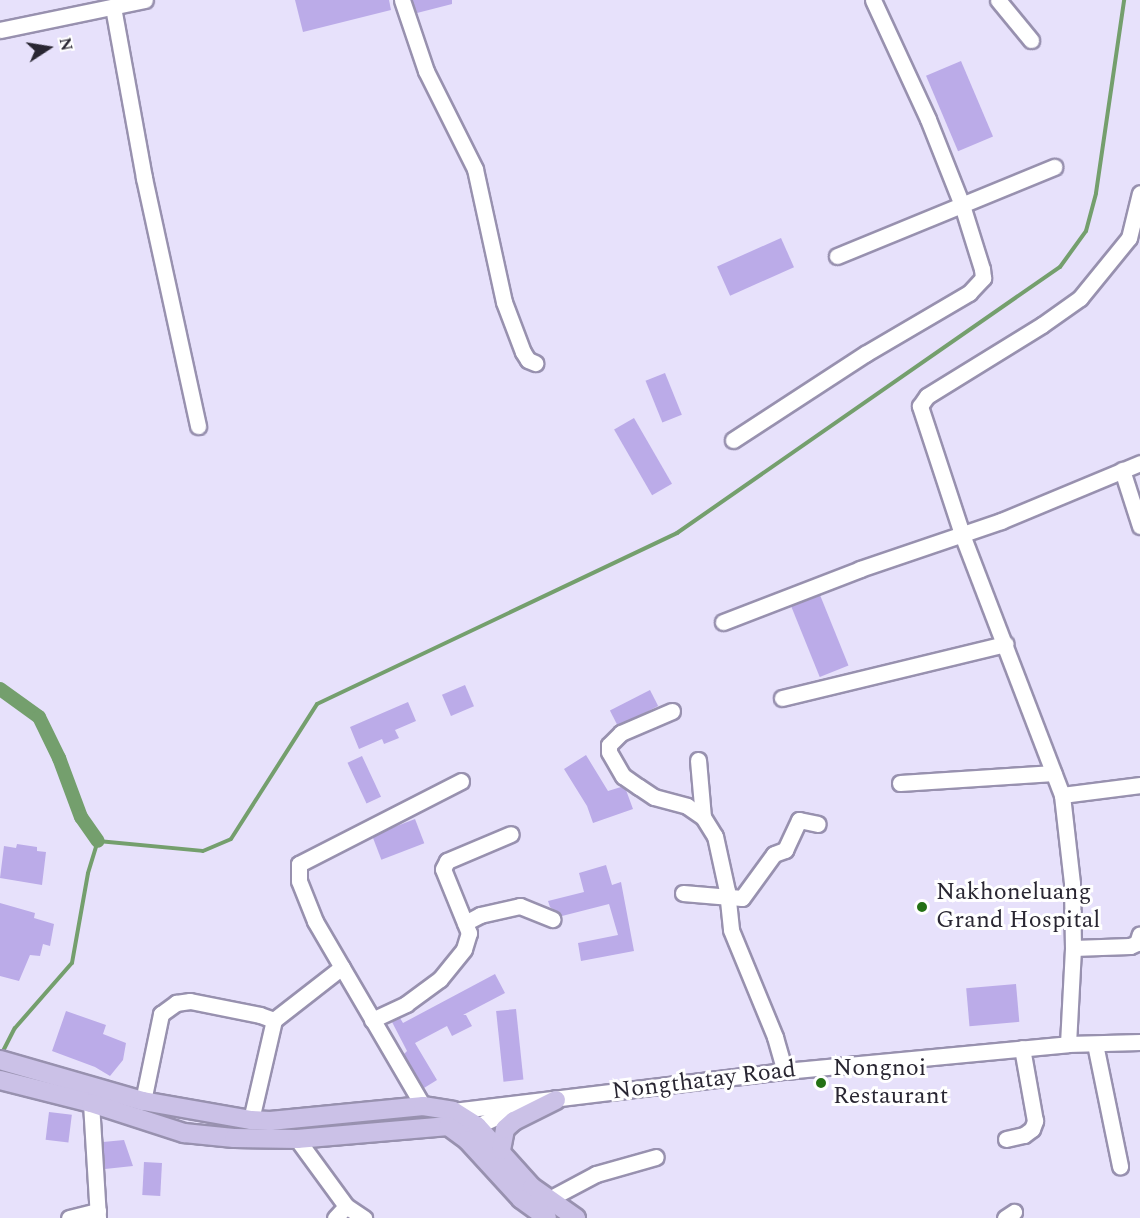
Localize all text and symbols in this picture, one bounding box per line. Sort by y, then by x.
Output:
north arrow [18,18,78,78]
text: N [53,35,79,53]
place label: Nakhoneluang Grand Hospital [936,879,1100,935]
marker: Nakhoneluang Grand Hospital [913,898,931,916]
street label: Nongthatay Road [610,1055,798,1107]
place label: Nongnoi Restaurant [833,1055,948,1111]
marker: Nongnoi Restaurant [814,1076,828,1090]

